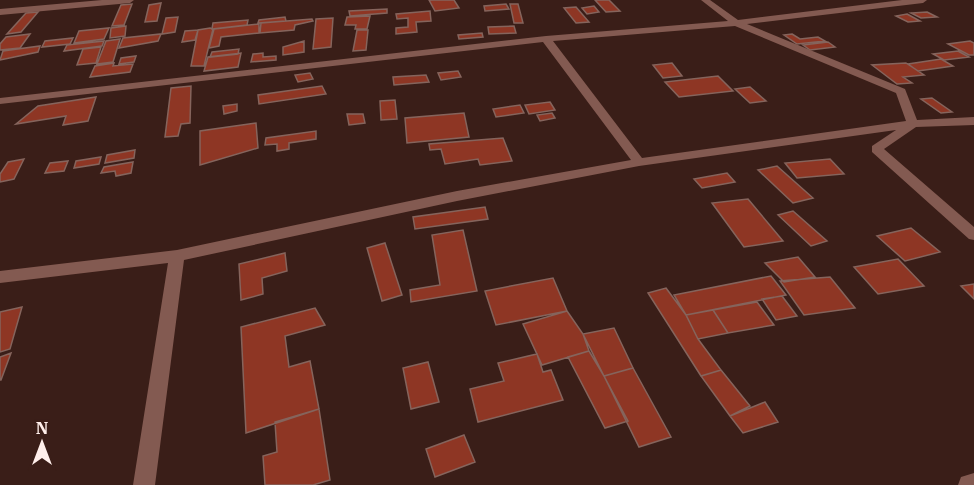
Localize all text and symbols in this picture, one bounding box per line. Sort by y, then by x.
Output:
north arrow [12,413,72,473]
text: N [36,418,48,438]

